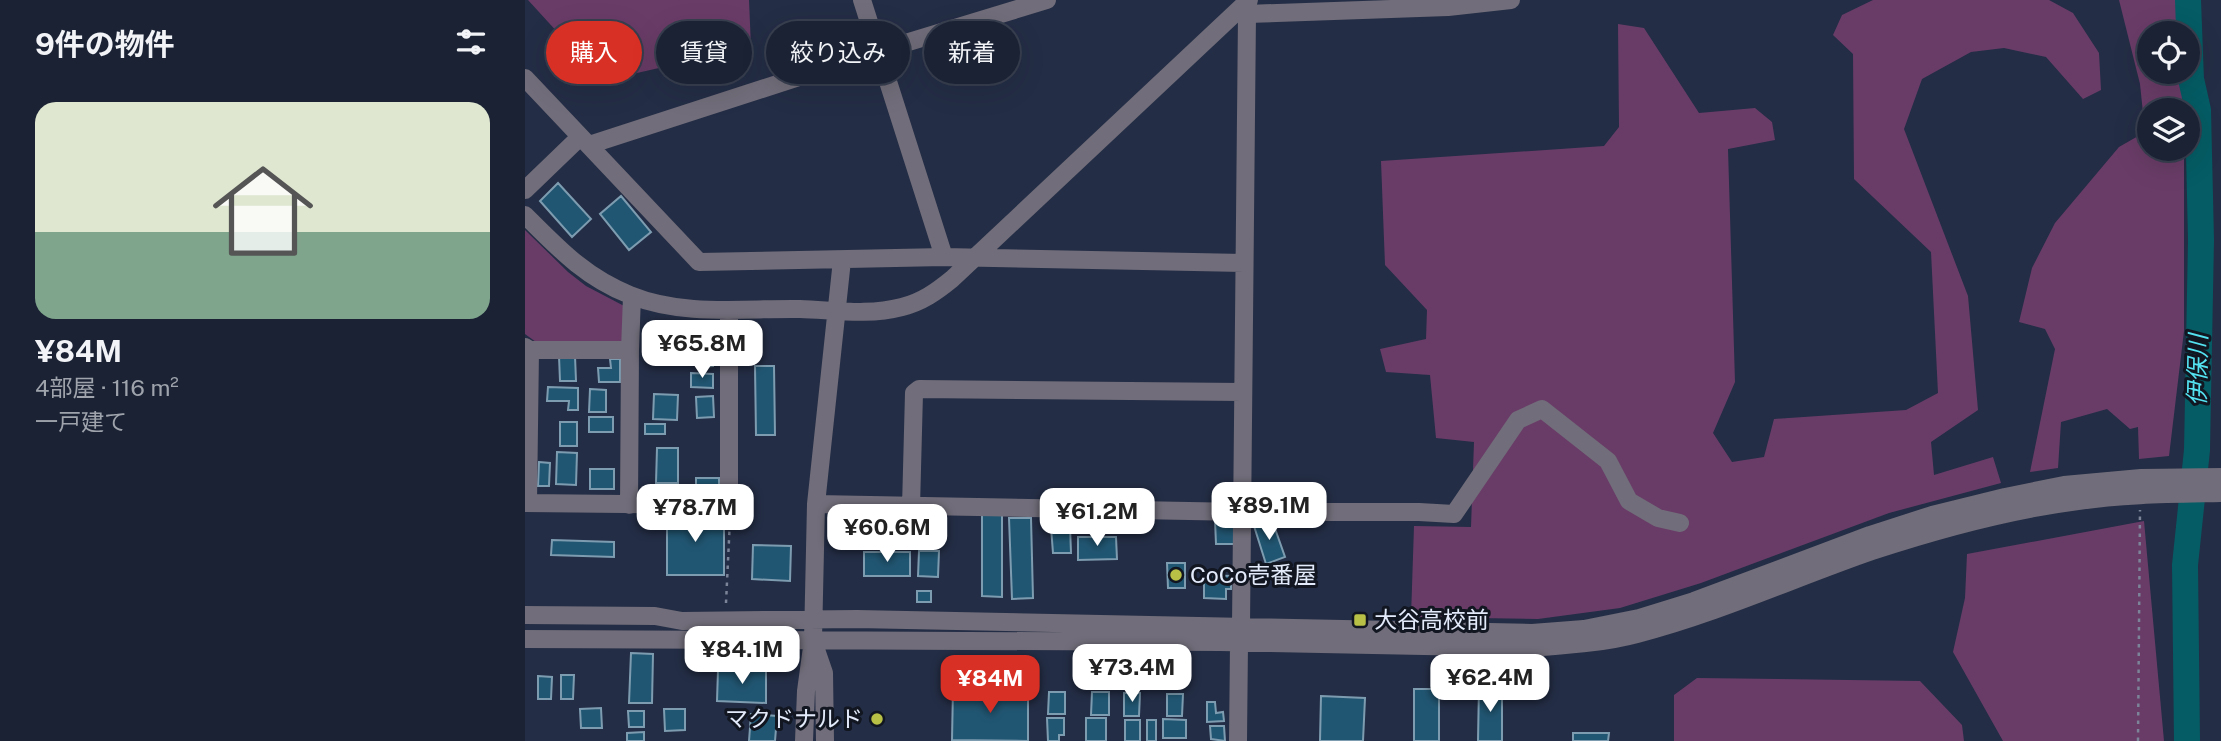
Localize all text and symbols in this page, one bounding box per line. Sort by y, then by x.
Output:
chip: 購入 [546,21,642,84]
chip: 賃貸 [656,21,752,84]
chip: 絞り込み [766,21,910,84]
chip: 新着 [924,21,1020,84]
map controls [2137,21,2200,161]
button: locate [2137,21,2200,84]
icon: filters [452,23,490,61]
text: 9件の物件 [35,26,175,62]
button: layers [2137,98,2200,161]
icon: home [200,148,326,274]
pin: ¥65.8M [645,320,759,380]
text: ¥65.8M [658,329,746,356]
water label: 伊保川 [2182,331,2212,406]
text: ¥84M [35,333,122,369]
text: 4部屋 · 116 m² [35,374,179,401]
text: 一戸建て [35,408,127,435]
pin: ¥89.1M [1212,482,1326,542]
pin: ¥78.7M [638,484,752,544]
pin: ¥61.2M [1040,489,1154,548]
text: ¥89.1M [1228,491,1310,518]
text: ¥78.7M [653,493,737,520]
text: ¥61.2M [1056,497,1138,524]
pin: ¥60.6M [830,504,944,564]
text: ¥60.6M [843,513,931,540]
place label: CoCo壱番屋 [1190,561,1317,588]
marker: CoCo壱番屋 [1168,567,1184,583]
place label: 大谷高校前 [1374,606,1489,633]
marker: 大谷高校前 [1352,612,1368,628]
pin: ¥84.1M [685,626,799,686]
text: ¥84.1M [701,635,783,662]
pin: ¥73.4M [1075,644,1189,704]
text: ¥73.4M [1089,653,1175,680]
pin: ¥62.4M [1433,654,1547,714]
pin: ¥84M [949,656,1031,715]
text: ¥62.4M [1446,663,1534,690]
text: ¥84M [957,664,1023,691]
place label: マクドナルド [725,705,863,732]
marker: マクドナルド [869,711,885,727]

